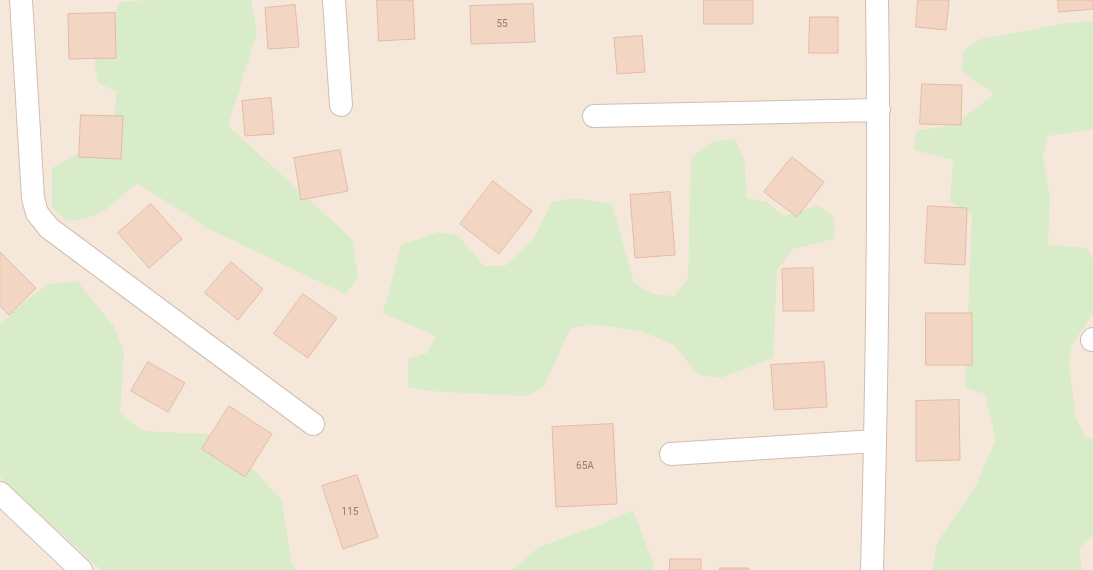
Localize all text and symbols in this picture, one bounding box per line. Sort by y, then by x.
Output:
house number: 55 [496,18,508,30]
house number: 65А [576,460,594,472]
house number: 115 [342,506,358,518]

